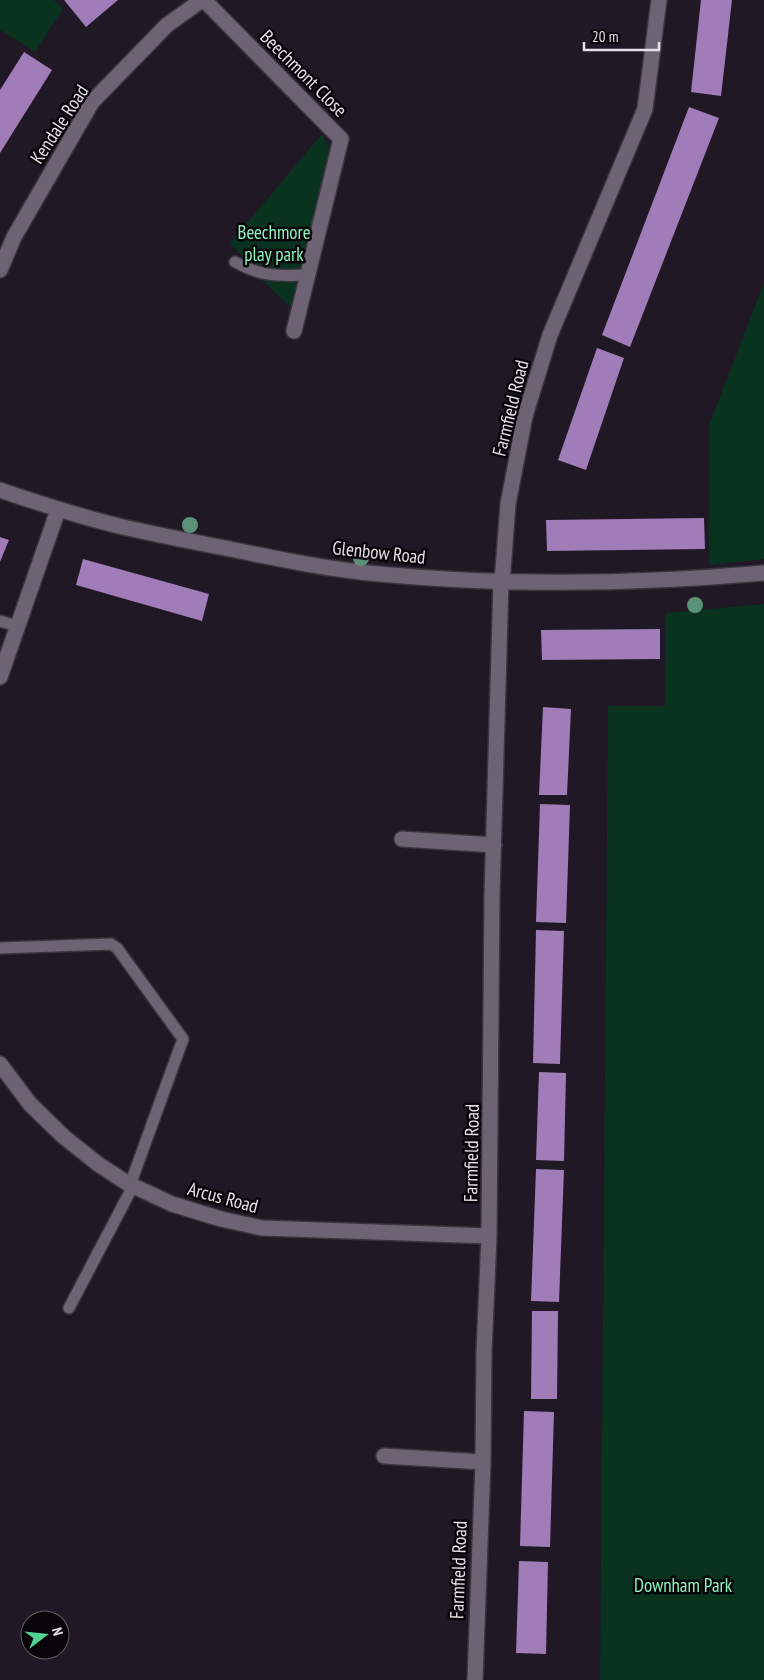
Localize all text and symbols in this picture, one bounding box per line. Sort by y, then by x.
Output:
scale bar [584,20,659,52]
street label: Beechmont Close [255,24,353,122]
text: 20 m [592,27,618,46]
street label: Kendale Road [25,80,93,168]
park label: Beechmore play park [237,220,311,266]
street label: Farmfield Road [486,357,534,459]
street label: Glenbow Road [331,535,427,569]
street label: Farmfield Road [458,1104,484,1202]
street label: Arcus Road [185,1176,261,1218]
street label: Farmfield Road [444,1520,472,1620]
park label: Downham Park [634,1573,733,1597]
north arrow [20,1610,70,1660]
text: N [48,1625,67,1638]

